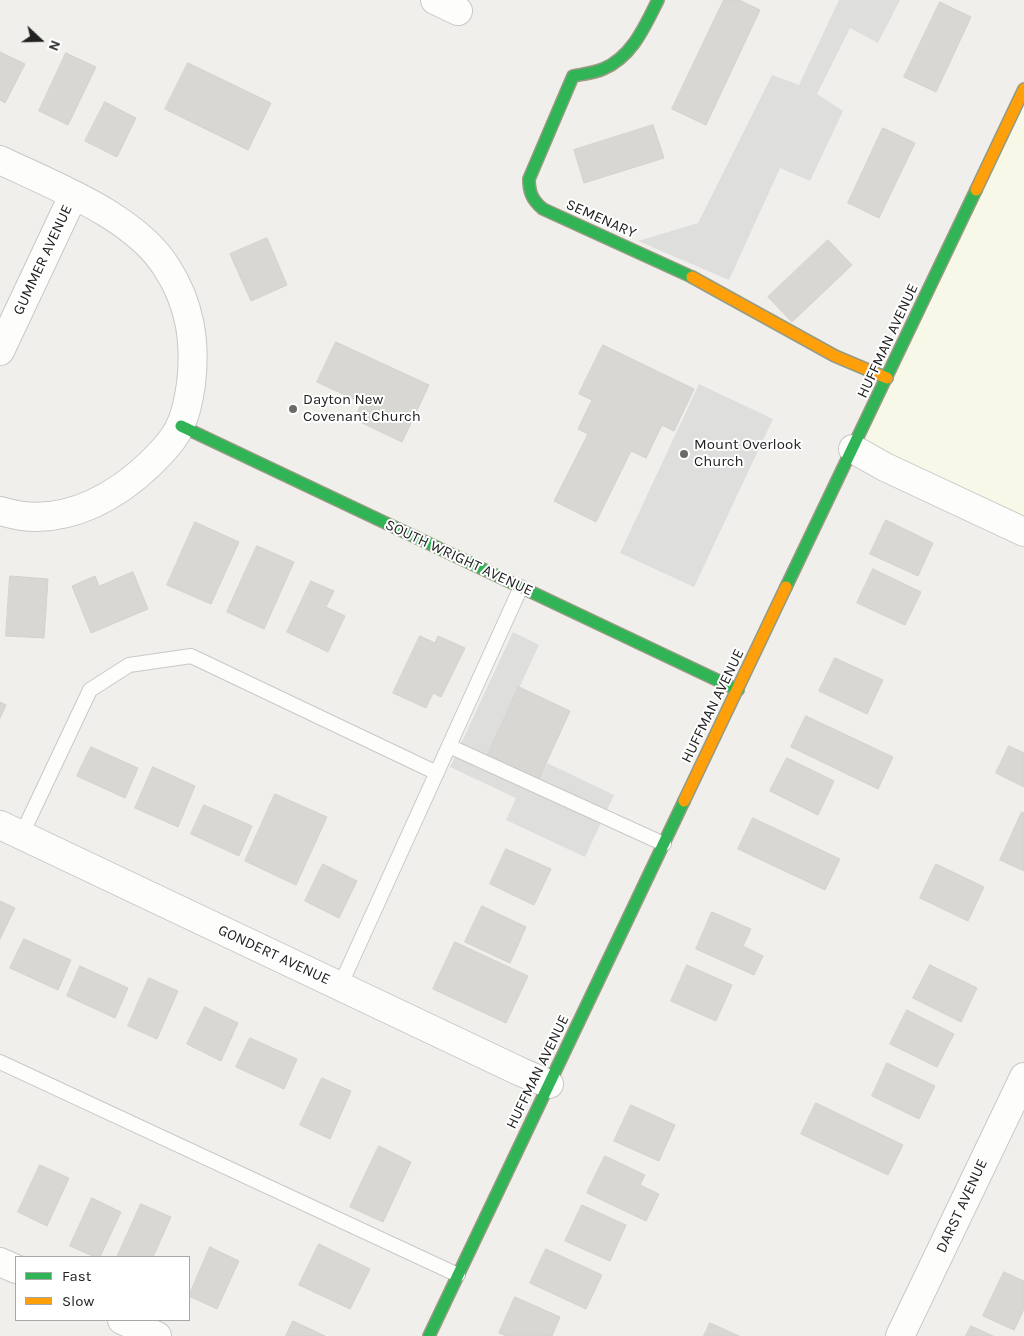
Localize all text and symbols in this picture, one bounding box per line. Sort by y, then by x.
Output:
north arrow [15,15,65,65]
text: N [45,38,64,53]
street label: SEMENARY [563,196,639,242]
street label: GUMMER AVENUE [10,202,76,318]
street label: HUFFMAN AVENUE [854,281,922,401]
place label: Dayton New Covenant Church [303,391,421,426]
marker: Dayton New Covenant Church [287,403,299,415]
place label: Mount Overlook Church [694,436,802,471]
marker: Mount Overlook Church [678,448,690,460]
street label: SOUTH WRIGHT AVENUE [382,516,536,600]
street label: HUFFMAN AVENUE [678,646,748,766]
street label: GONDERT AVENUE [215,921,333,989]
street label: HUFFMAN AVENUE [503,1012,573,1132]
street label: DARST AVENUE [932,1156,992,1256]
legend [15,1256,190,1321]
text: Fast [62,1267,91,1285]
text: Slow [62,1292,94,1310]

